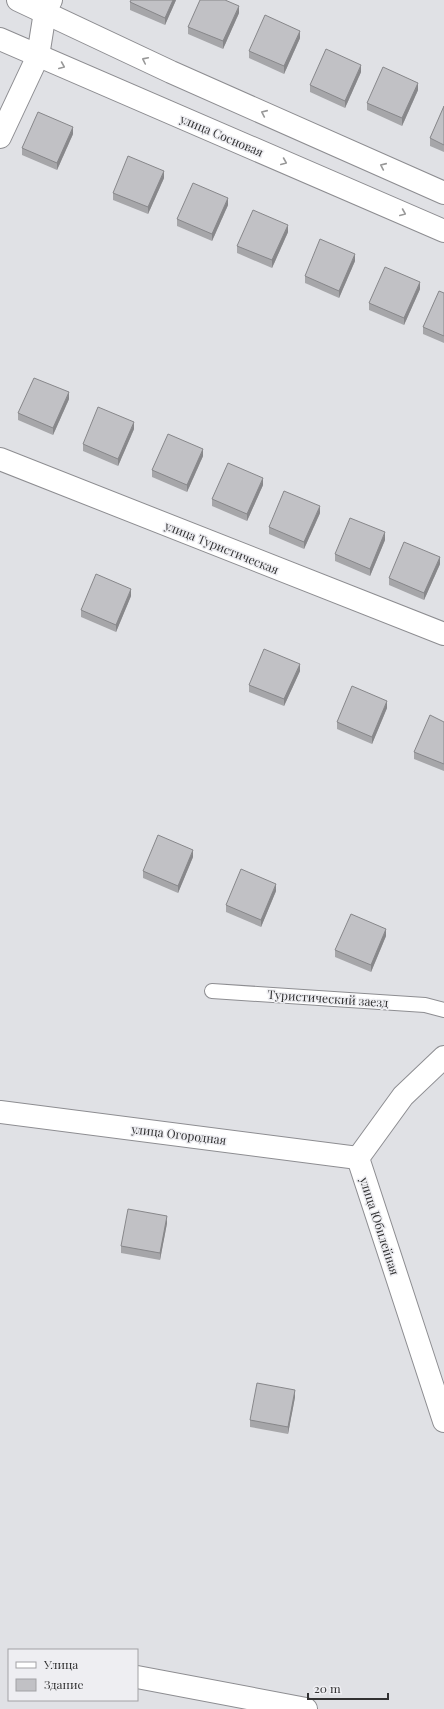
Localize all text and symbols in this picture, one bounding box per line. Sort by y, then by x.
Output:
one-way arrow [142,57,149,65]
one-way arrow [57,61,65,69]
street label: улица Сосновая [177,110,267,160]
one-way arrow [260,110,267,118]
one-way arrow [280,157,287,165]
one-way arrow [379,163,387,171]
one-way arrow [399,208,406,216]
street label: улица Туристическая [162,516,282,577]
street label: Туристический заезд [267,986,390,1010]
street label: улица Огородная [130,1120,228,1148]
street label: улица Юбилейная [356,1174,404,1277]
legend [8,1649,138,1701]
text: Улица [43,1656,78,1672]
scale bar [308,1675,388,1701]
text: Здание [44,1676,84,1692]
text: 20 m [314,1680,341,1696]

